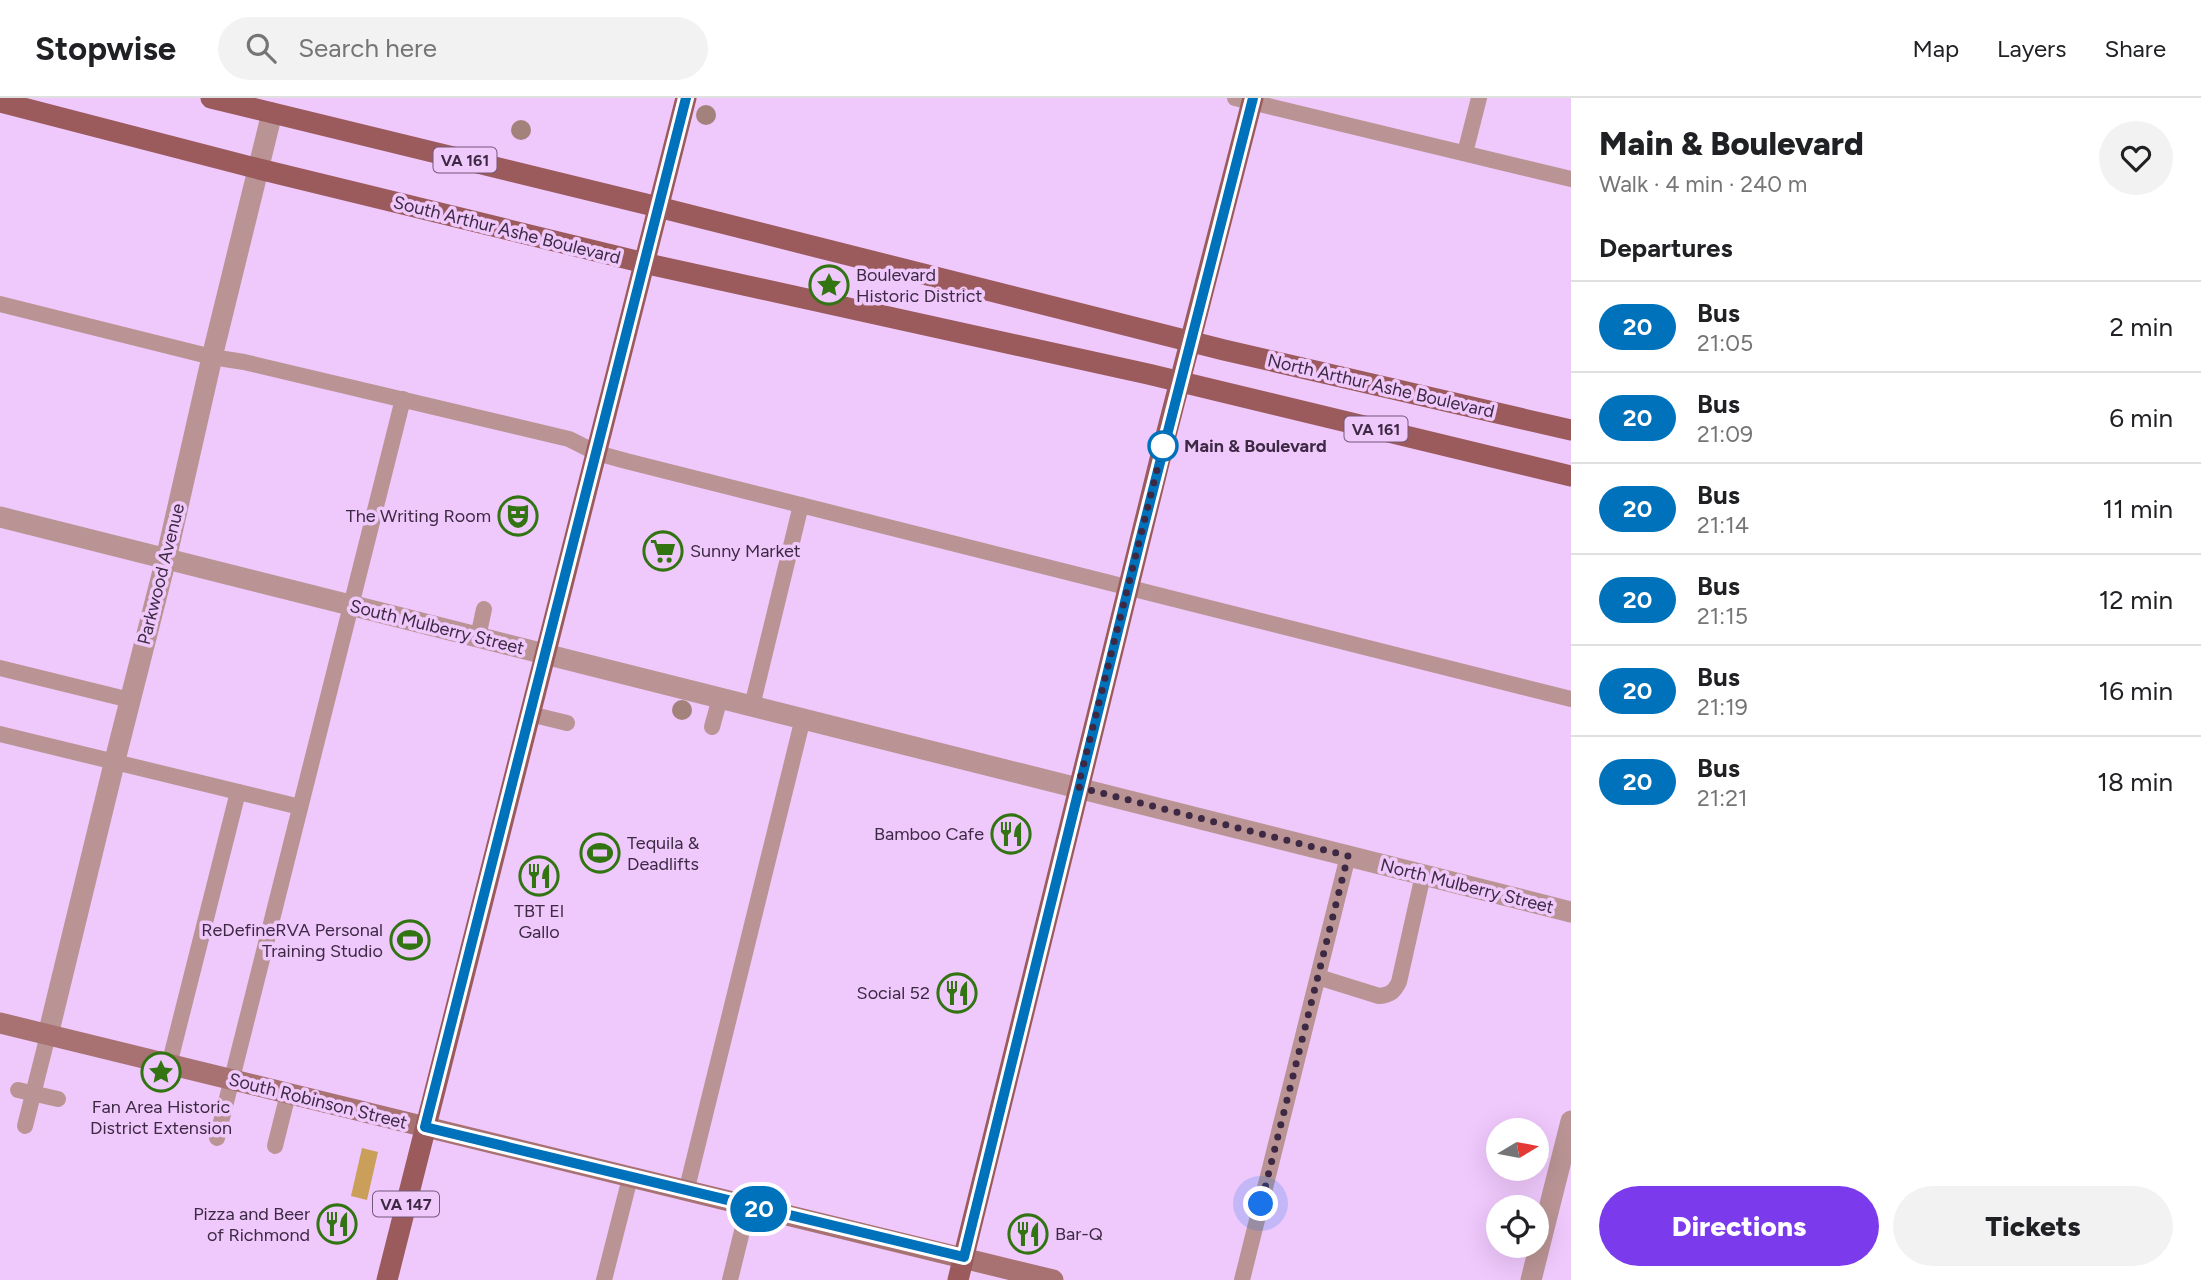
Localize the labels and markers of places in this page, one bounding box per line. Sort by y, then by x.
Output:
place icon: Boulevard Historic District [808,264,850,306]
place label: Boulevard Historic District [856,264,982,307]
marker: Main & Boulevard [1148,431,1178,461]
place label: Main & Boulevard [1184,435,1327,457]
theatre icon: The Writing Room [497,495,539,537]
place label: The Writing Room [346,505,491,527]
supermarket icon: Sunny Market [642,530,684,572]
place label: Sunny Market [690,540,801,562]
restaurant icon: Bamboo Cafe [990,813,1032,855]
place label: Bamboo Cafe [874,823,984,845]
sports icon: Tequila & Deadlifts [579,832,621,874]
place label: Tequila & Deadlifts [627,832,700,875]
restaurant icon: TBT El Gallo [518,855,560,897]
place label: TBT El Gallo [514,900,564,943]
place label: ReDefineRVA Personal Training Studio [201,919,383,962]
sports icon: ReDefineRVA Personal Training Studio [389,919,431,961]
restaurant icon: Social 52 [936,972,978,1014]
place label: Social 52 [857,982,930,1004]
place icon: Fan Area Historic District Extension [140,1051,182,1093]
place label: Fan Area Historic District Extension [90,1096,232,1139]
place label: Pizza and Beer of Richmond [193,1203,310,1246]
restaurant icon: Pizza and Beer of Richmond [316,1203,358,1245]
restaurant icon: Bar-Q [1007,1213,1049,1255]
place label: Bar-Q [1055,1223,1103,1245]

